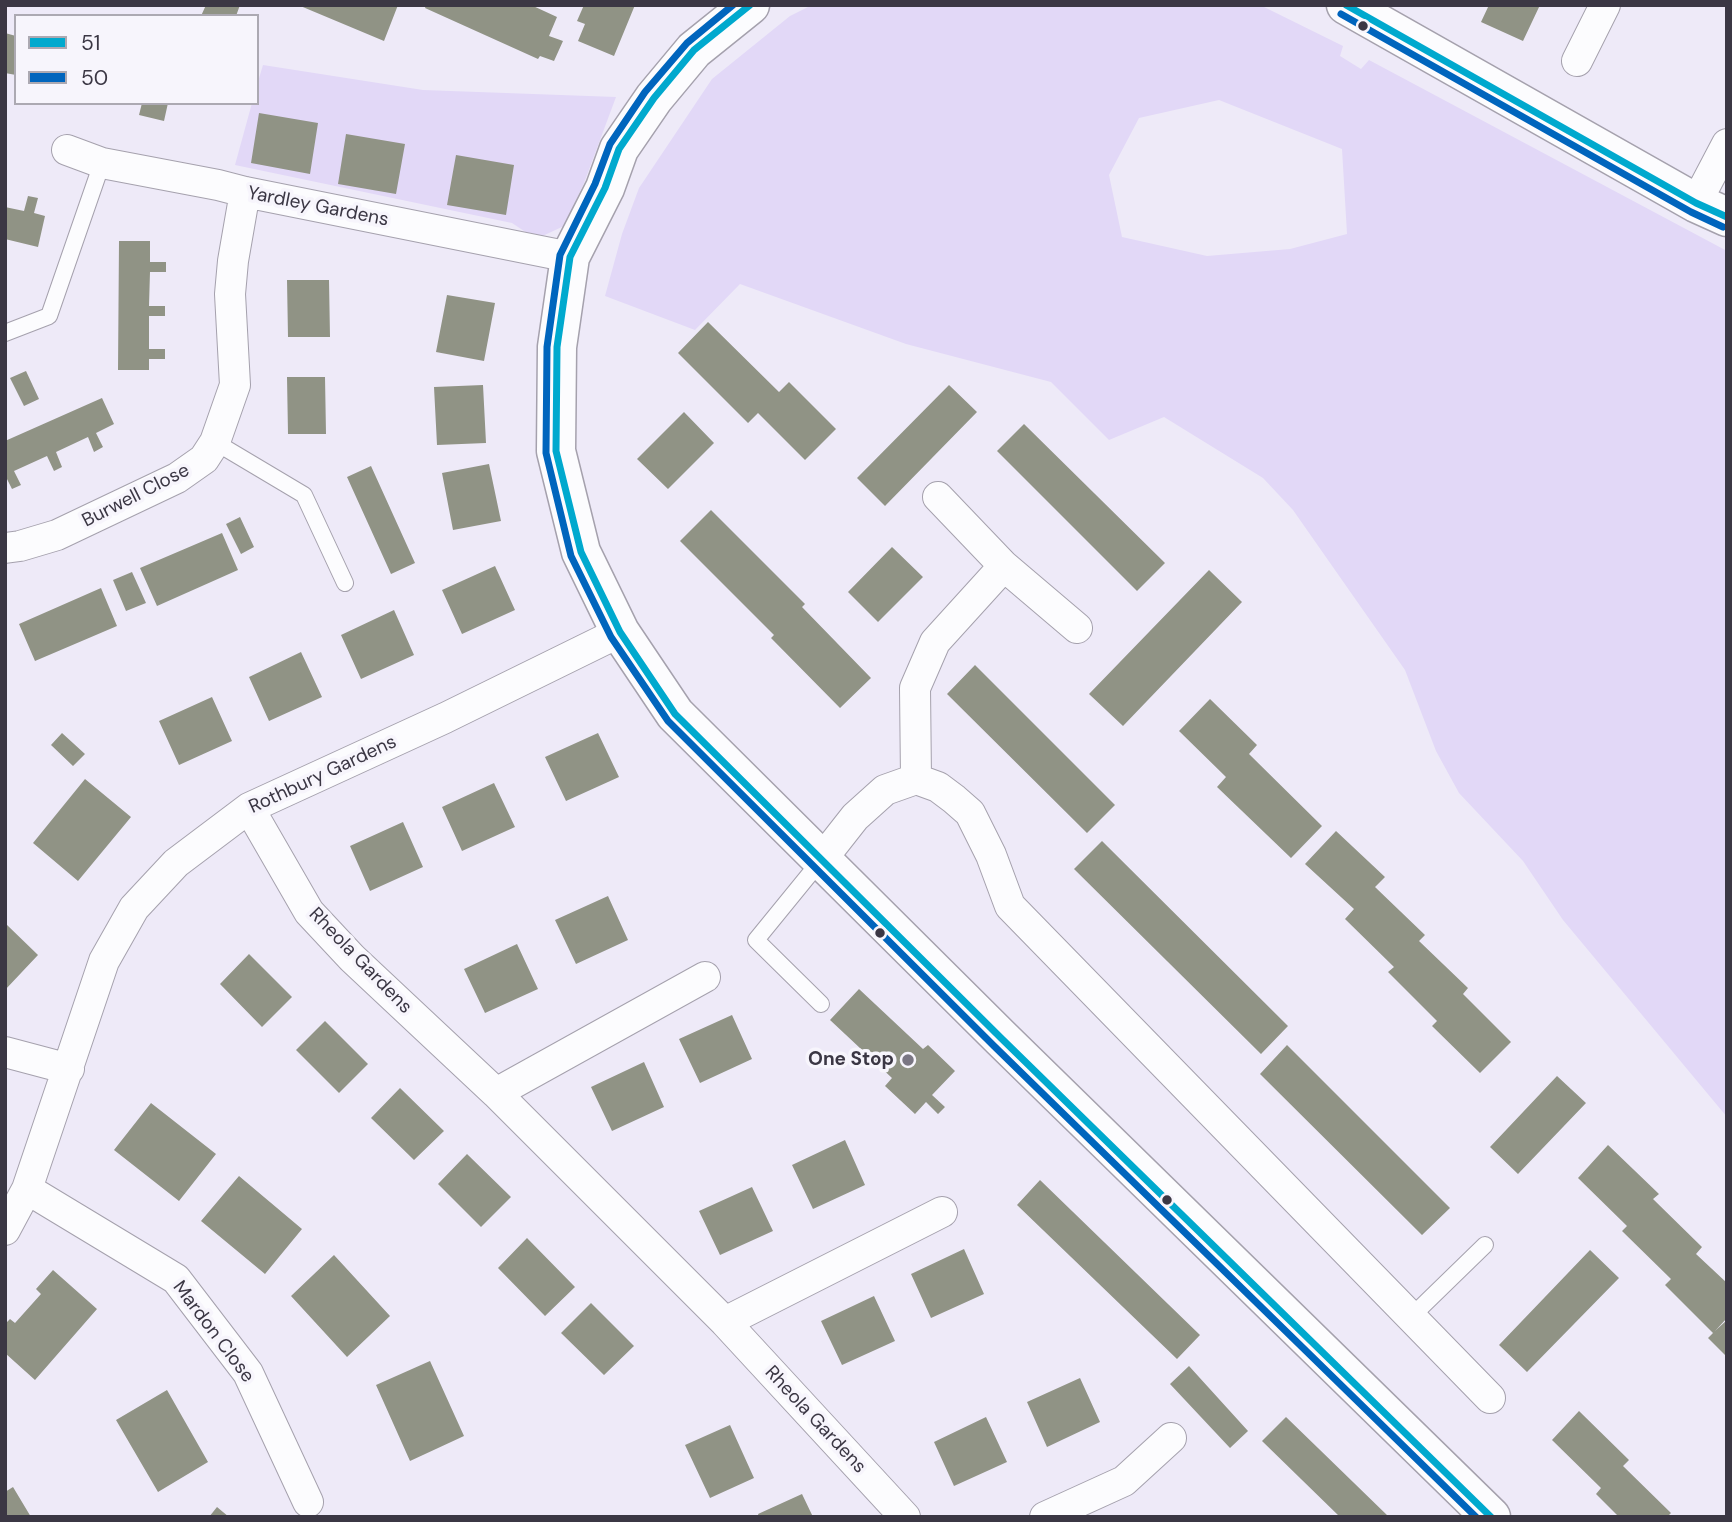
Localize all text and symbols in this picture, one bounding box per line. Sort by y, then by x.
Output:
legend [14,14,259,105]
unlabelled marker [1356,19,1370,33]
text: 51 [81,29,100,57]
text: 50 [81,64,108,92]
street label: Yardley Gardens [245,182,391,232]
street label: Burwell Close [79,459,193,533]
street label: Rothbury Gardens [246,731,400,819]
street label: Rheola Gardens [304,903,416,1019]
unlabelled marker [873,926,887,940]
place label: One Stop [808,1049,894,1071]
marker: One Stop [900,1052,916,1068]
unlabelled marker [1160,1193,1174,1207]
street label: Mardon Close [167,1277,259,1387]
street label: Rheola Gardens [759,1362,871,1478]

